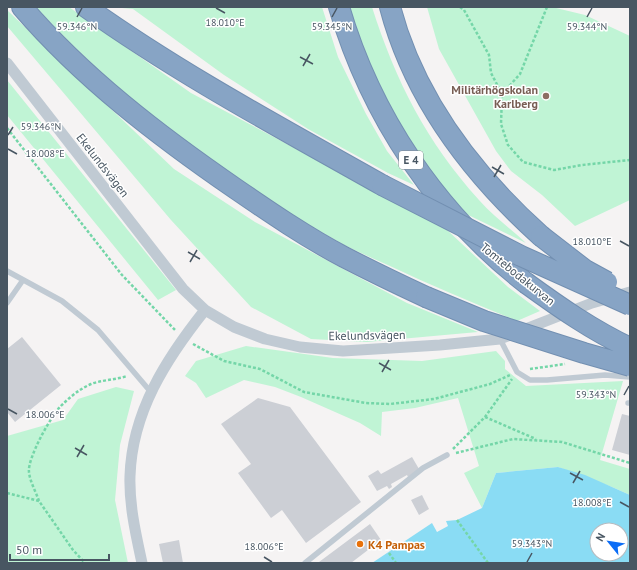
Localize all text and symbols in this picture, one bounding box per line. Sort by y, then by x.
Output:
text: 18.010°E [206,16,245,29]
text: 59.346°N [57,20,97,33]
text: 59.345°N [312,20,352,33]
text: 59.344°N [567,20,607,33]
place label: Militärhögskolan Karlberg [451,82,538,111]
marker: Militärhögskolan Karlberg [541,91,551,101]
text: 59.346°N [21,120,61,133]
street label: Ekelundsvägen [73,130,133,200]
text: 18.008°E [26,147,65,160]
road number: E 4 [399,151,423,169]
text: 18.010°E [573,235,612,248]
street label: Tomtebodakurvan [478,239,558,309]
street label: Ekelundsvägen [328,327,406,343]
text: 59.343°N [576,388,616,401]
text: 18.006°E [26,408,65,421]
text: 18.008°E [573,496,612,509]
north arrow [589,522,629,562]
text: N [592,530,608,544]
scale bar [10,536,109,562]
place label: K4 Pampas [368,537,425,552]
text: 59.343°N [512,537,552,550]
marker: K4 Pampas [355,539,365,549]
text: 18.006°E [245,540,284,553]
text: 50 m [16,542,42,557]

